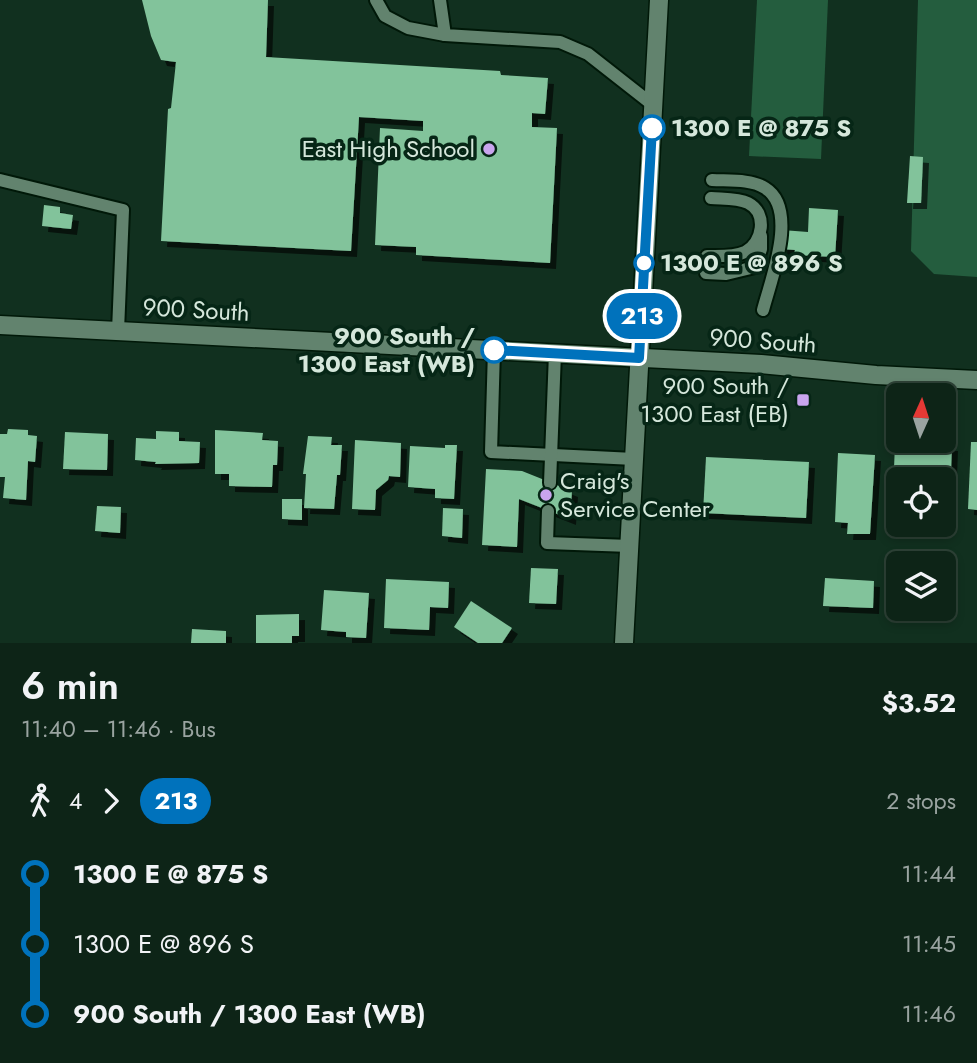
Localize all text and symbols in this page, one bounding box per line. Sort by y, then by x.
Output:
place label: 1300 E @ 875 S [671,110,851,145]
marker: 1300 E @ 875 S [639,115,665,141]
place label: East High School [302,131,475,166]
marker: East High School [481,141,497,157]
place label: 1300 E @ 896 S [660,245,843,280]
marker: 1300 E @ 896 S [634,253,654,273]
street label: 900 South [142,289,250,330]
line badge: 213 [602,293,682,339]
text: 213 [621,298,663,333]
place label: 900 South / 1300 East (WB) [298,318,475,381]
street label: 900 South [708,319,818,362]
marker: 900 South / 1300 East (WB) [481,337,507,363]
place label: 900 South / 1300 East (EB) [640,368,789,431]
north arrow [886,383,956,453]
map controls [886,383,956,621]
marker: 900 South / 1300 East (EB) [795,392,811,408]
place label: Craig's Service Center [560,463,711,526]
button: locate [886,467,956,537]
marker: Craig's Service Center [538,487,554,503]
button: layers [886,551,956,621]
text: 6 min [21,658,119,713]
text: $3.52 [882,684,956,722]
text: 11:40 – 11:46 · Bus [21,712,216,746]
icon: walk [21,782,59,820]
icon: forward [92,782,130,820]
text: 213 [154,783,197,818]
text: 4 [69,784,82,818]
text: 2 stops [886,784,956,818]
text: 1300 E @ 875 S [73,855,268,893]
text: 11:44 [902,857,956,891]
text: 1300 E @ 896 S [73,925,254,963]
text: 11:45 [902,927,956,961]
text: 900 South / 1300 East (WB) [73,995,426,1033]
text: 11:46 [902,997,956,1031]

